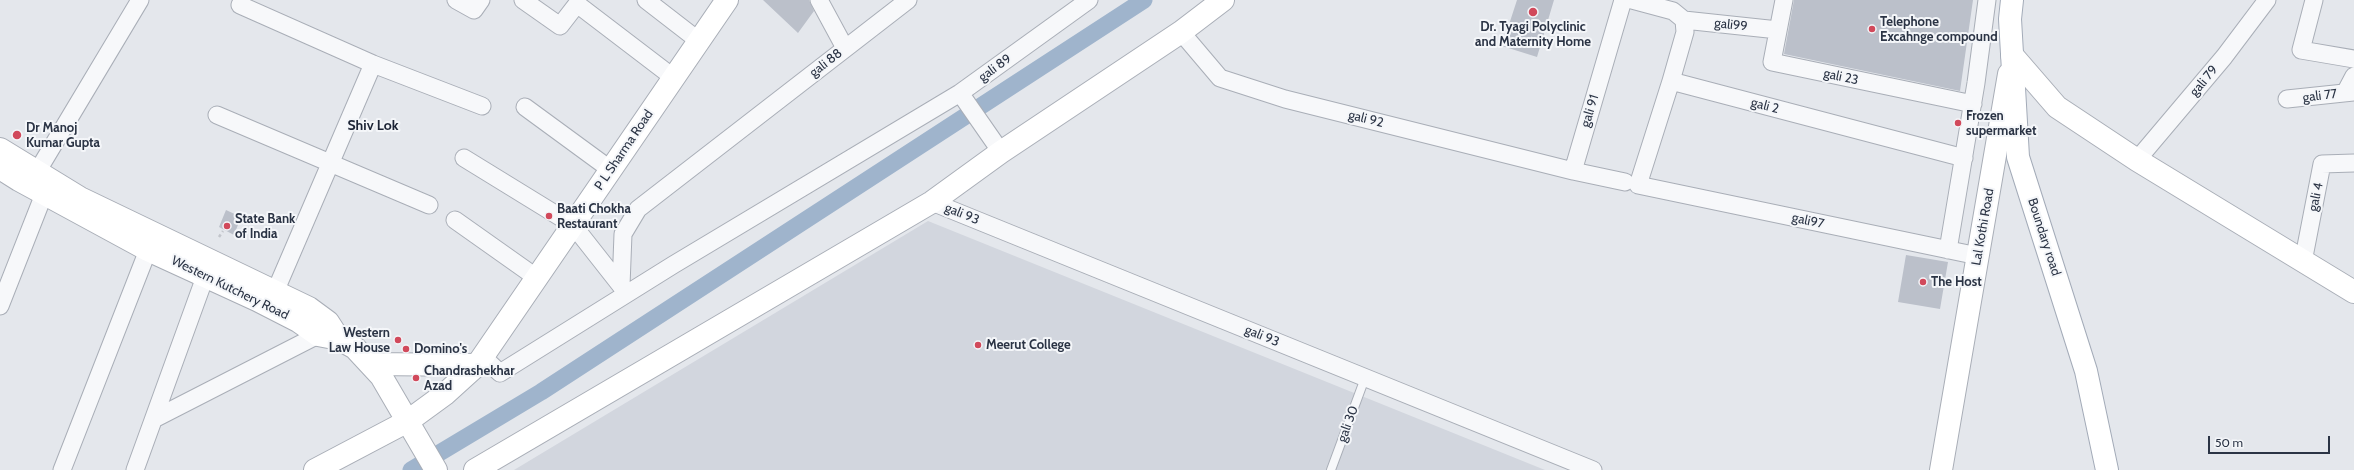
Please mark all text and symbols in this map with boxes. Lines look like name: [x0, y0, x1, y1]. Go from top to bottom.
marker: Dr. Tyagi Polyclinic and Maternity Home: [1527, 6, 1539, 18]
place label: Telephone Excahnge compound: [1880, 14, 1998, 45]
street label: gali99: [1714, 16, 1748, 34]
place label: Dr. Tyagi Polyclinic and Maternity Home: [1475, 19, 1591, 50]
marker: Telephone Excahnge compound: [1867, 24, 1877, 34]
street label: gali 88: [807, 45, 845, 81]
street label: gali 89: [976, 51, 1014, 85]
street label: gali 79: [2187, 62, 2221, 100]
street label: gali 23: [1822, 66, 1860, 88]
street label: gali 77: [2302, 86, 2338, 106]
street label: gali 91: [1578, 93, 1602, 129]
street label: gali 2: [1749, 95, 1781, 117]
street label: P L Sharma Road: [591, 107, 657, 193]
street label: gali 92: [1347, 107, 1385, 131]
place label: Frozen supermarket: [1966, 108, 2036, 139]
district label: Shiv Lok: [348, 118, 398, 134]
marker: Frozen supermarket: [1953, 118, 1963, 128]
place label: Dr Manoj Kumar Gupta: [26, 120, 100, 151]
marker: Dr Manoj Kumar Gupta: [11, 129, 23, 141]
street label: gali 4: [2305, 181, 2327, 213]
street label: Lal Kothi Road: [1969, 187, 1997, 267]
street label: Boundary road: [2024, 196, 2064, 278]
street label: gali 93: [942, 200, 982, 228]
place label: Baati Chokha Restaurant: [557, 201, 631, 232]
street label: gali97: [1791, 210, 1825, 232]
place label: State Bank of India: [235, 211, 295, 242]
marker: Baati Chokha Restaurant: [544, 211, 554, 221]
marker: State Bank of India: [222, 221, 232, 231]
street label: Western Kutchery Road: [169, 253, 291, 323]
place label: The Host: [1931, 274, 1982, 290]
marker: The Host: [1918, 277, 1928, 287]
street label: gali 93: [1242, 322, 1282, 350]
place label: Western Law House: [329, 325, 390, 356]
marker: Western Law House: [393, 335, 403, 345]
place label: Meerut College: [986, 337, 1071, 353]
marker: Meerut College: [973, 340, 983, 350]
place label: Domino's: [414, 341, 467, 357]
marker: Domino's: [401, 344, 411, 354]
place label: Chandrashekhar Azad: [424, 363, 514, 394]
marker: Chandrashekhar Azad: [411, 373, 421, 383]
street label: gali 30: [1334, 404, 1362, 444]
scale bar: [2210, 428, 2332, 454]
text: 50 m: [2215, 435, 2243, 450]

